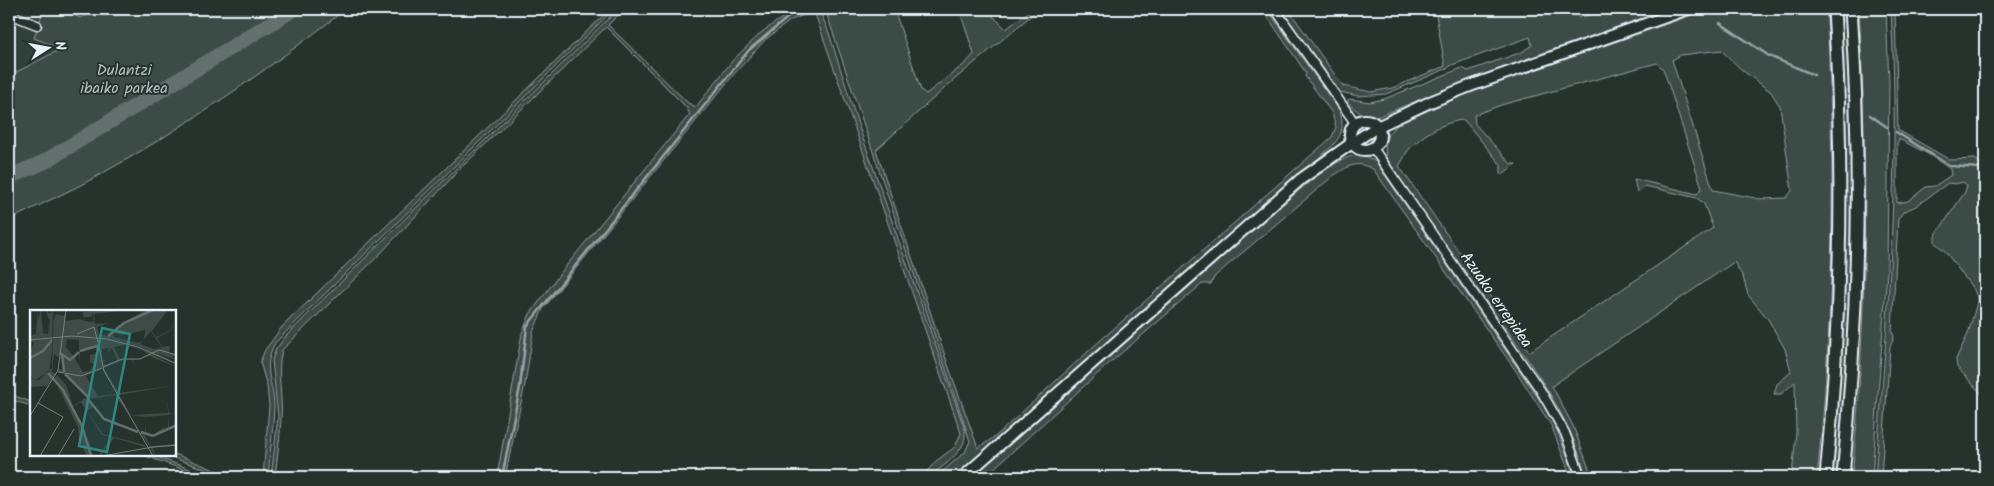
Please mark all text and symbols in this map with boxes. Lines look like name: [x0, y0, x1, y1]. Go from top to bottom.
north arrow: [22, 22, 72, 72]
text: N: [48, 39, 71, 52]
park label: Dulantzi ibaiko parkea: [80, 58, 168, 101]
street label: Azuako errepidea: [1454, 247, 1538, 353]
inset map: [30, 310, 176, 456]

